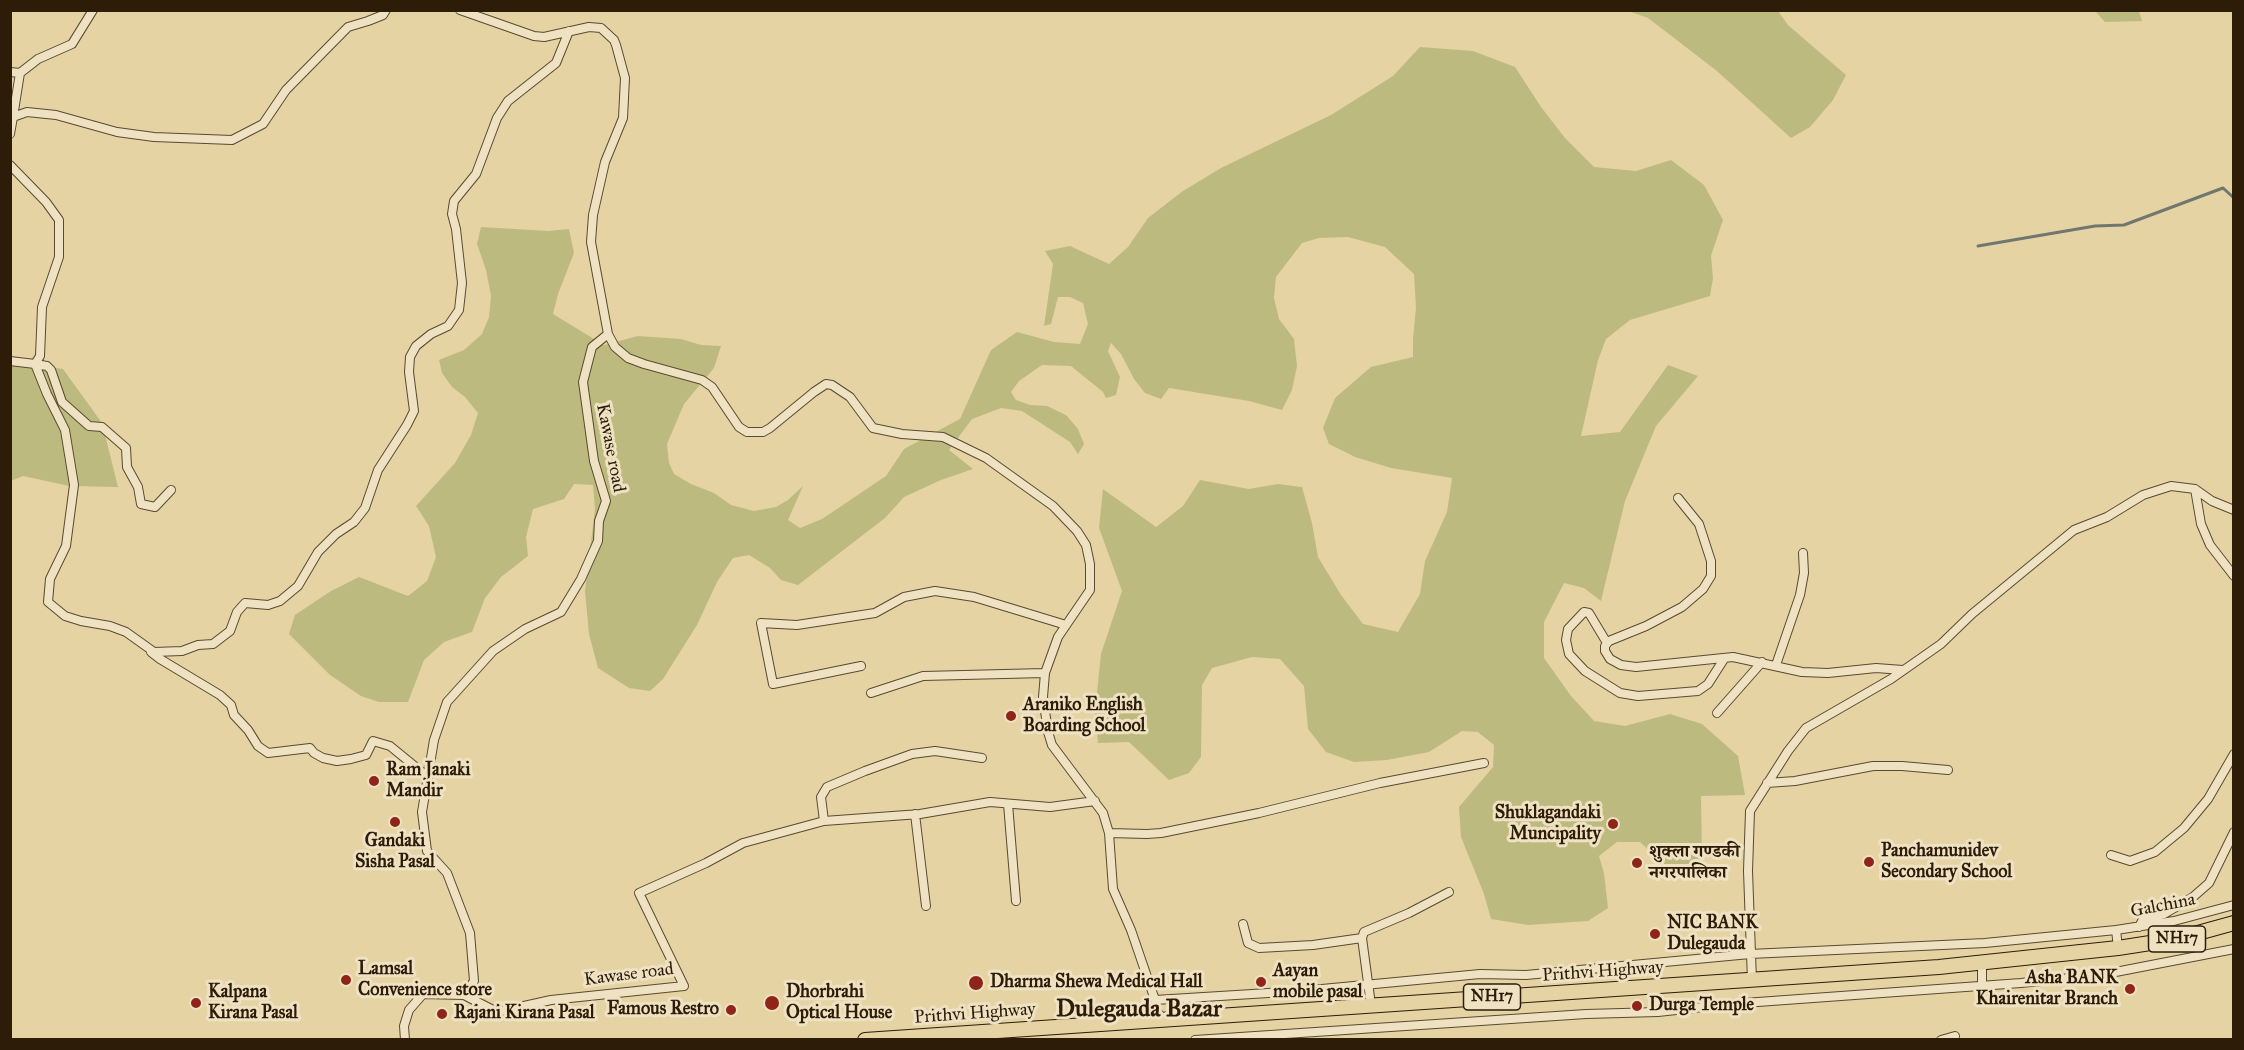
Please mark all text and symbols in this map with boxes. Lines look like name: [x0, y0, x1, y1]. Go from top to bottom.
street label: Kawase road: [591, 402, 629, 494]
place label: Araniko English Boarding School: [1023, 695, 1145, 738]
marker: Araniko English Boarding School: [1004, 709, 1018, 723]
place label: Ram Janaki Mandir: [386, 760, 470, 802]
marker: Ram Janaki Mandir: [367, 774, 381, 788]
place label: Shuklagandaki Muncipality: [1495, 803, 1601, 846]
marker: Gandaki Sisha Pasal: [388, 815, 402, 829]
marker: Shuklagandaki Muncipality: [1606, 817, 1620, 831]
place label: Gandaki Sisha Pasal: [355, 831, 435, 874]
place label: Panchamunidev Secondary School: [1881, 841, 2012, 884]
place label: शुक्ला गण्डकी नगरपालिका: [1649, 842, 1740, 884]
marker: Panchamunidev Secondary School: [1862, 855, 1876, 869]
marker: शुक्ला गण्डकी नगरपालिका: [1630, 856, 1644, 870]
street label: Galchina: [2129, 889, 2197, 923]
place label: NIC BANK Dulegauda: [1667, 913, 1758, 956]
road number: NH17: [2148, 926, 2206, 952]
marker: NIC BANK Dulegauda: [1648, 927, 1662, 941]
street label: Prithvi Highway: [1542, 957, 1664, 987]
place label: Lamsal Convenience store: [358, 959, 492, 1002]
street label: Kawase road: [583, 959, 675, 991]
place label: Aayan mobile pasal: [1273, 961, 1363, 1004]
place label: Asha BANK Khairenitar Branch: [1976, 968, 2118, 1010]
place label: Dharma Shewa Medical Hall: [990, 972, 1203, 994]
marker: Lamsal Convenience store: [339, 973, 353, 987]
marker: Dharma Shewa Medical Hall: [967, 974, 985, 992]
marker: Aayan mobile pasal: [1254, 975, 1268, 989]
place label: Kalpana Kirana Pasal: [208, 982, 298, 1024]
place label: Dhorbrahi Optical House: [786, 982, 892, 1024]
marker: Asha BANK Khairenitar Branch: [2123, 982, 2137, 996]
road number: NH17: [1464, 984, 1520, 1010]
marker: Dhorbrahi Optical House: [763, 994, 781, 1012]
place label: Durga Temple: [1649, 995, 1754, 1017]
marker: Kalpana Kirana Pasal: [189, 996, 203, 1010]
district label: Dulegauda Bazar: [1056, 996, 1222, 1024]
place label: Famous Restro: [607, 999, 719, 1021]
street label: Prithvi Highway: [914, 999, 1036, 1029]
marker: Durga Temple: [1630, 999, 1644, 1013]
place label: Rajani Kirana Pasal: [454, 1003, 595, 1025]
marker: Famous Restro: [724, 1003, 738, 1017]
marker: Rajani Kirana Pasal: [435, 1007, 449, 1021]

